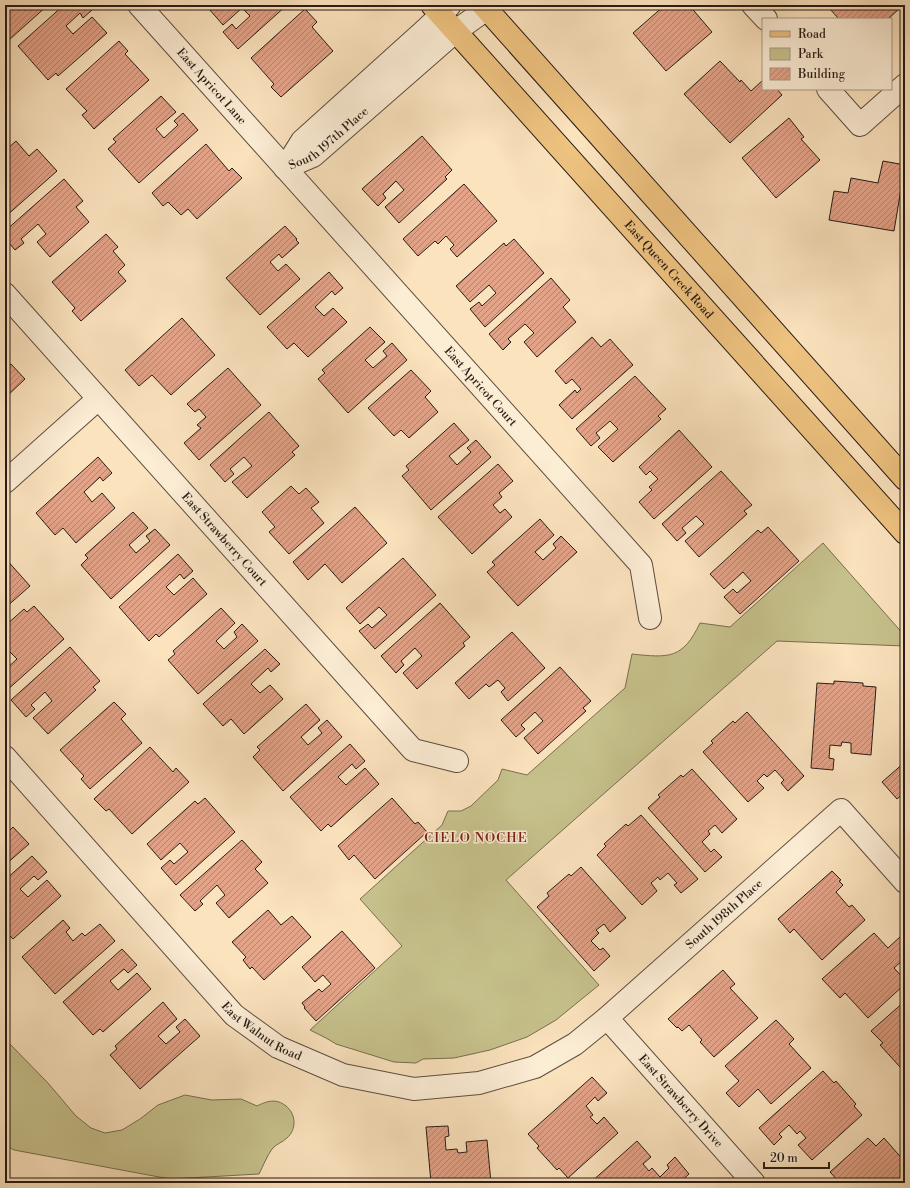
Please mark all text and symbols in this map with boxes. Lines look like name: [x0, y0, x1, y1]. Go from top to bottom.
legend: [762, 18, 892, 90]
text: Road: [798, 27, 826, 42]
street label: East Apricot Lane: [174, 45, 250, 128]
text: Park: [798, 47, 824, 62]
text: Building: [797, 67, 846, 82]
street label: South 197th Place: [286, 104, 371, 173]
street label: East Queen Creek Road: [621, 217, 717, 322]
street label: East Apricot Court: [441, 343, 521, 430]
street label: East Strawberry Court: [178, 489, 271, 590]
district label: CIELO NOCHE: [424, 830, 528, 846]
street label: South 198th Place: [682, 876, 766, 952]
street label: East Walnut Road: [218, 999, 304, 1064]
street label: East Strawberry Drive: [635, 1051, 726, 1151]
scale bar: [764, 1144, 829, 1170]
text: 20 m: [770, 1151, 798, 1166]

